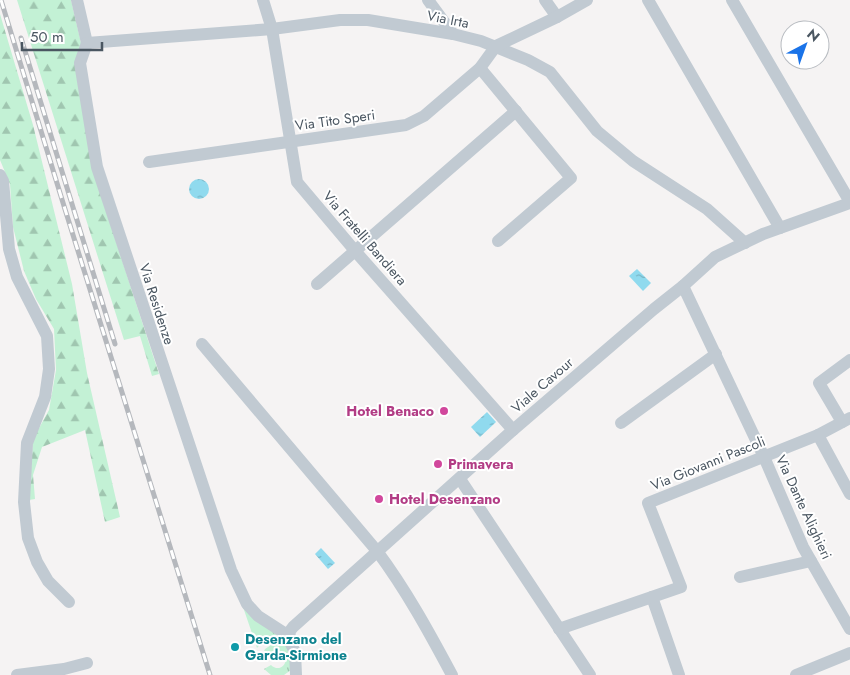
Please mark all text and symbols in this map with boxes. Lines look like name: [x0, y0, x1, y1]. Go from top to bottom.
street label: Via Irta: [425, 5, 471, 33]
scale bar: [22, 20, 102, 52]
north arrow: [780, 20, 830, 70]
text: N: [803, 24, 824, 46]
text: 50 m: [30, 26, 64, 48]
street label: Via Tito Speri: [294, 104, 376, 136]
street label: Via Fratelli Bandiera: [318, 186, 412, 290]
street label: Via Residenze: [134, 261, 180, 347]
street label: Viale Cavour: [507, 352, 577, 418]
place label: Hotel Benaco: [346, 401, 434, 421]
marker: Hotel Benaco: [438, 405, 450, 417]
street label: Via Giovanni Pascoli: [648, 431, 768, 495]
street label: Via Dante Alighieri: [771, 452, 837, 562]
place label: Primavera: [448, 454, 514, 474]
marker: Primavera: [432, 458, 444, 470]
place label: Hotel Desenzano: [389, 489, 501, 509]
marker: Hotel Desenzano: [373, 493, 385, 505]
place label: Desenzano del Garda-Sirmione: [245, 629, 347, 665]
marker: Desenzano del Garda-Sirmione: [229, 641, 241, 653]

